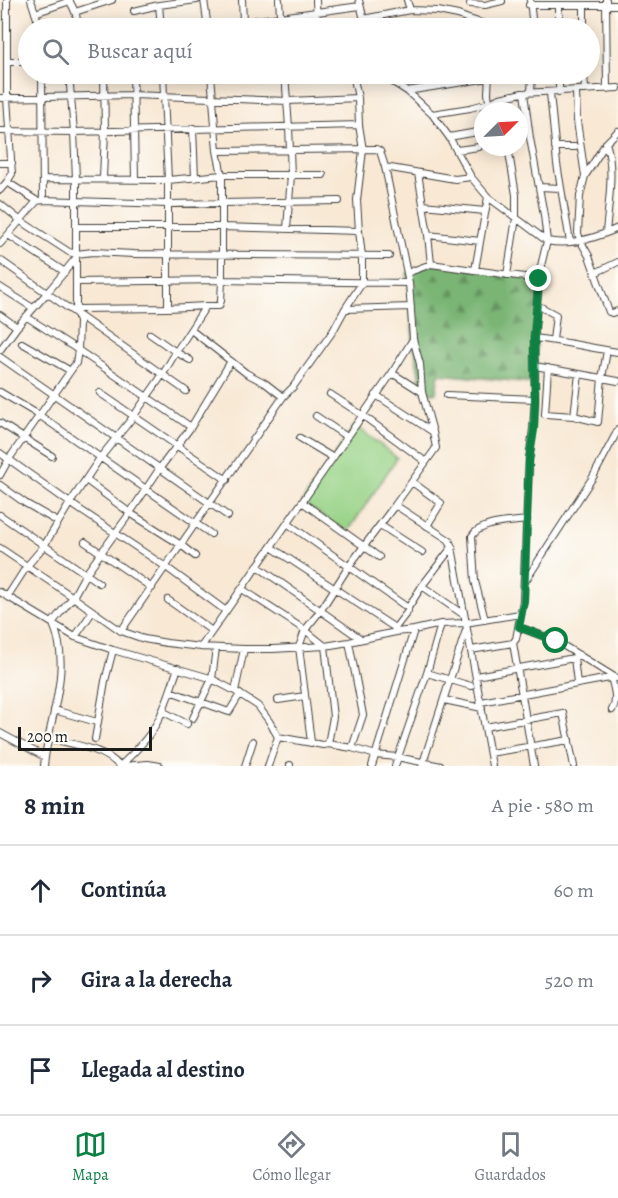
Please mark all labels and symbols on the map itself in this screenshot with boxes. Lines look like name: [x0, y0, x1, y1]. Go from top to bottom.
north arrow: [474, 102, 528, 156]
route end: [525, 265, 551, 291]
route start: [542, 627, 568, 653]
scale bar: [18, 724, 152, 752]

